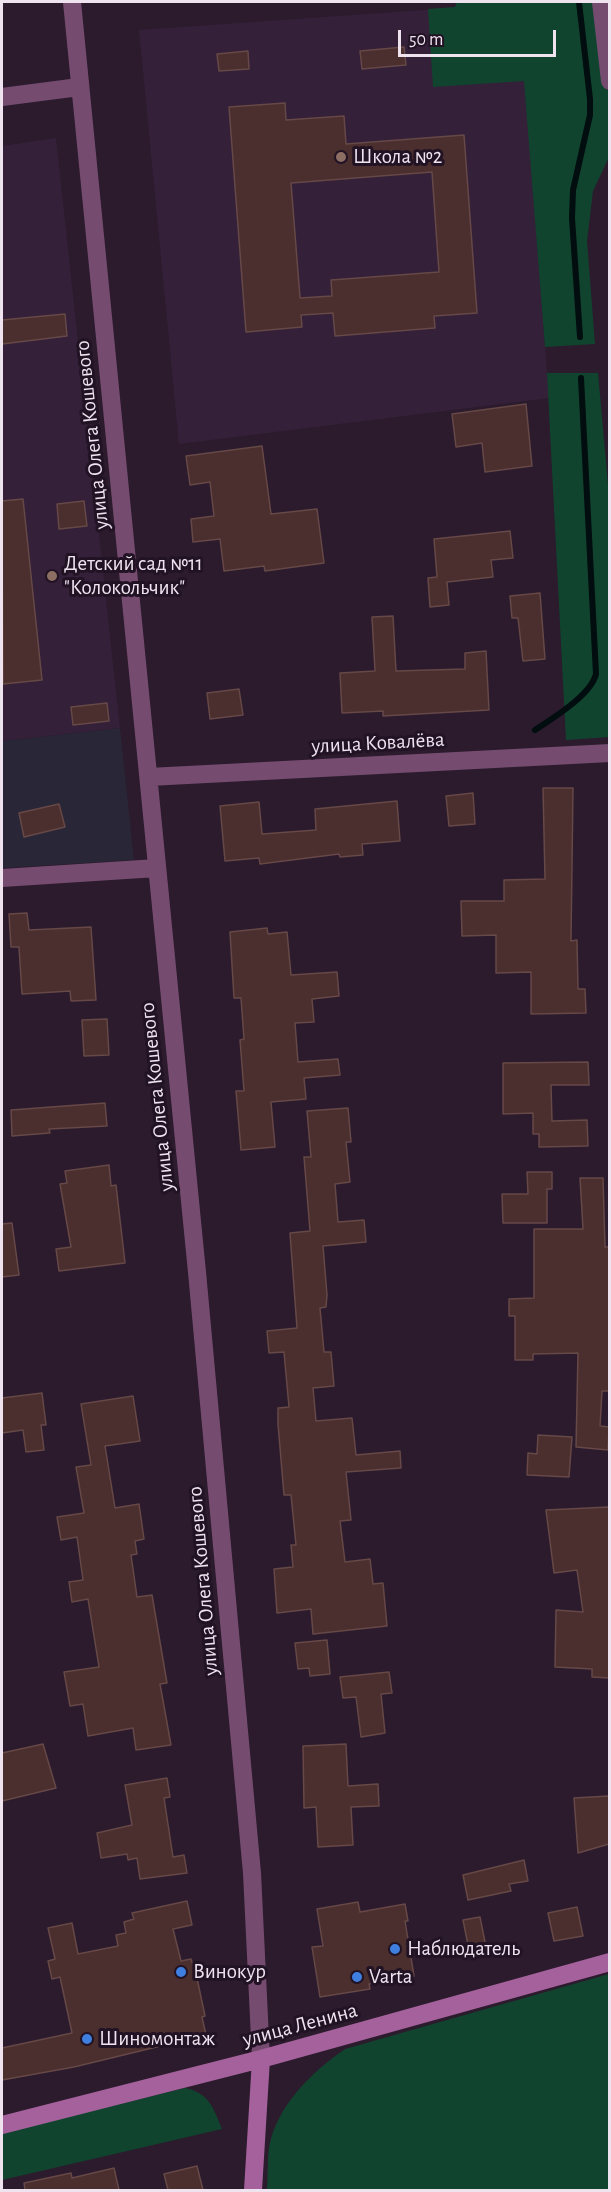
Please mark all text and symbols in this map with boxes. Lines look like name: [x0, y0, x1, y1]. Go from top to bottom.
scale bar: [401, 18, 558, 56]
text: 50 m: [409, 31, 443, 49]
place label: Школа №2: [353, 144, 442, 170]
marker: Школа №2: [334, 150, 348, 164]
street label: улица Олега Кошевого: [70, 339, 114, 531]
place label: Детский сад №11 "Колокольчик": [64, 551, 203, 601]
marker: Детский сад №11 "Колокольчик": [45, 569, 59, 583]
street label: улица Ковалёва: [311, 727, 445, 759]
street label: улица Олега Кошевого: [135, 1001, 179, 1193]
street label: улица Олега Кошевого: [182, 1485, 224, 1677]
place label: Наблюдатель: [407, 1936, 520, 1962]
marker: Наблюдатель: [388, 1942, 402, 1956]
place label: Винокур: [193, 1959, 266, 1985]
place label: Varta: [369, 1964, 412, 1990]
marker: Винокур: [174, 1965, 188, 1979]
marker: Varta: [350, 1970, 364, 1984]
street label: улица Ленина: [240, 1998, 360, 2052]
place label: Шиномонтаж: [99, 2026, 215, 2052]
marker: Шиномонтаж: [80, 2032, 94, 2046]

